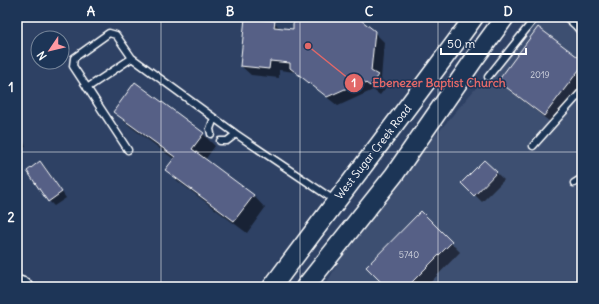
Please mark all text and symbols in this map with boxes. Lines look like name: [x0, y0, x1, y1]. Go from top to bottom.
text: A: [87, 3, 96, 20]
text: B: [226, 3, 235, 20]
text: C: [365, 3, 374, 20]
text: D: [503, 3, 513, 20]
north arrow: [30, 30, 70, 70]
scale bar: [441, 30, 526, 56]
text: 50 m: [447, 36, 476, 51]
text: N: [34, 49, 50, 63]
house number: 2019: [530, 69, 550, 80]
callout: Ebenezer Baptist Church: [344, 71, 513, 95]
text: 1: [352, 75, 356, 90]
text: Ebenezer Baptist Church: [372, 75, 506, 91]
text: 1: [8, 79, 14, 96]
street label: West Sugar Creek Road: [332, 102, 415, 202]
text: 2: [7, 209, 15, 226]
house number: 5740: [399, 249, 419, 260]

